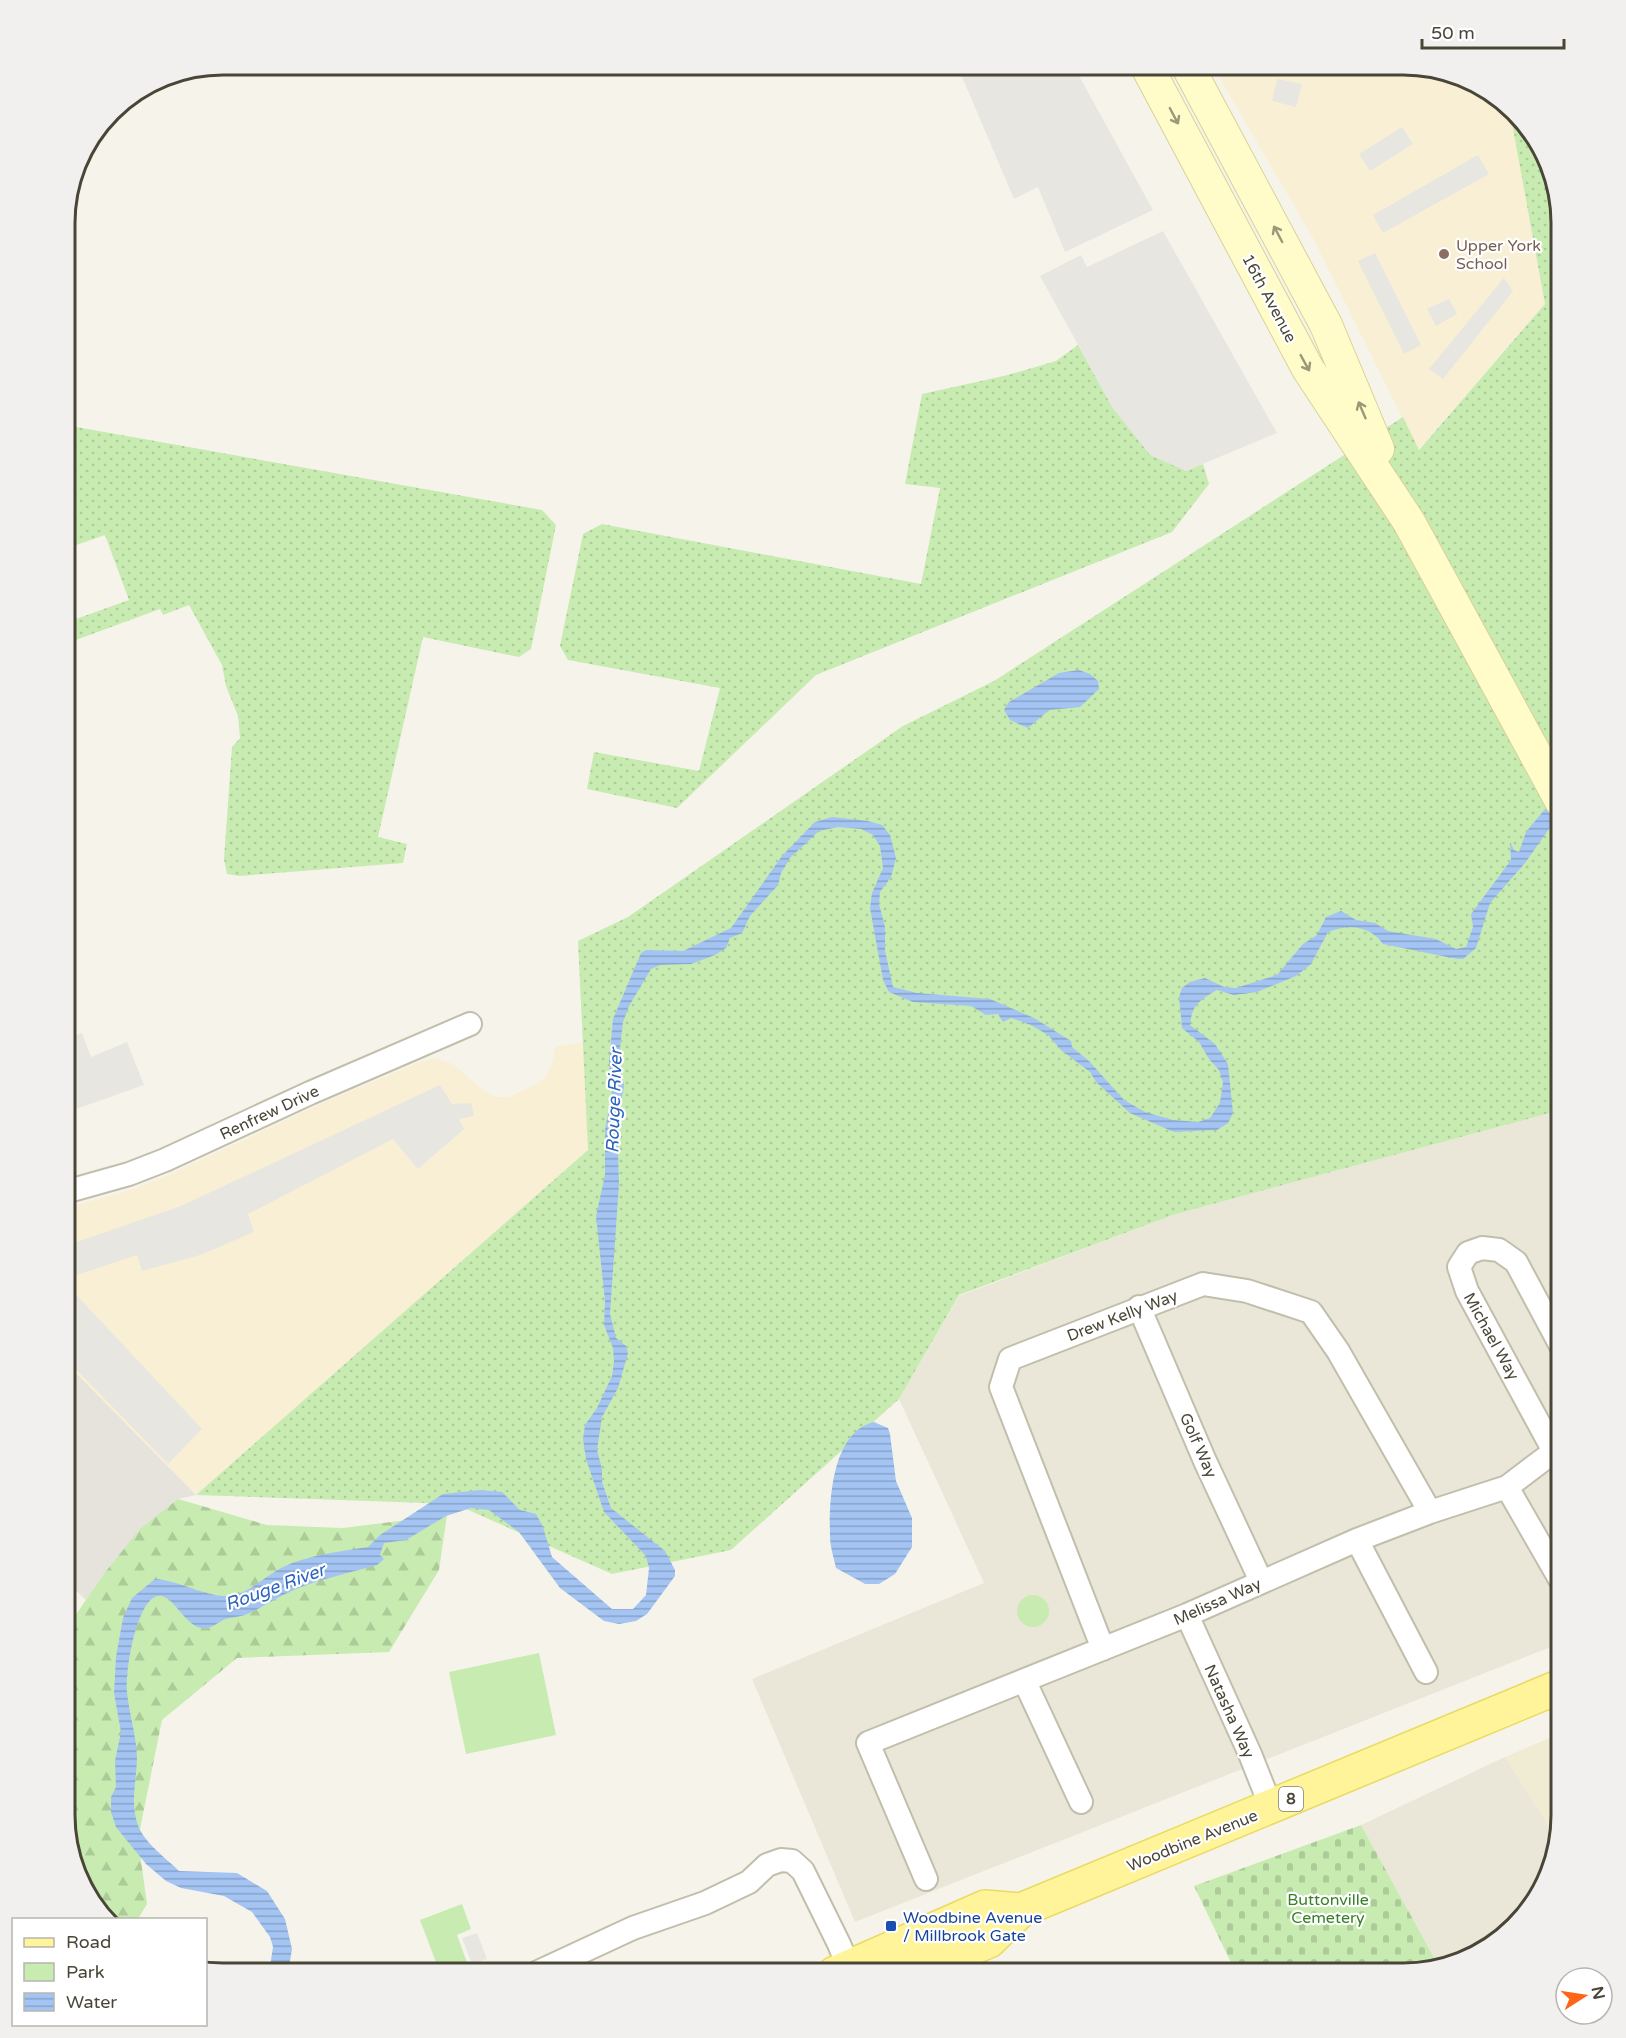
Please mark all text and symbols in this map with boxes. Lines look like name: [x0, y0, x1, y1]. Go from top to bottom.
scale bar: [1422, 12, 1564, 50]
text: 50 m: [1431, 22, 1475, 44]
one-way arrow: [1169, 107, 1180, 125]
one-way arrow: [1272, 226, 1284, 243]
place label: Upper York School: [1456, 236, 1541, 274]
marker: Upper York School: [1437, 247, 1451, 261]
street label: 16th Avenue: [1237, 251, 1301, 346]
one-way arrow: [1300, 353, 1311, 371]
one-way arrow: [1356, 401, 1367, 420]
water label: Rouge River: [601, 1046, 627, 1154]
street label: Renfrew Drive: [217, 1081, 322, 1145]
street label: Drew Kelly Way: [1064, 1285, 1181, 1346]
street label: Michael Way: [1459, 1289, 1524, 1384]
street label: Golf Way: [1175, 1410, 1221, 1481]
water label: Rouge River: [222, 1558, 330, 1615]
street label: Melissa Way: [1171, 1574, 1265, 1630]
street label: Natasha Way: [1200, 1662, 1259, 1762]
road number: 8: [1279, 1787, 1303, 1811]
street label: Woodbine Avenue: [1124, 1806, 1261, 1876]
park label: Buttonville Cemetery: [1287, 1890, 1369, 1928]
place label: Woodbine Avenue / Millbrook Gate: [903, 1908, 1042, 1946]
legend: [12, 1918, 207, 2026]
marker: Woodbine Avenue / Millbrook Gate: [884, 1919, 898, 1933]
text: Road: [66, 1931, 111, 1953]
text: Park: [66, 1961, 105, 1983]
north arrow: [1554, 1966, 1614, 2026]
text: N: [1587, 1985, 1609, 2001]
text: Water: [66, 1991, 117, 2013]

